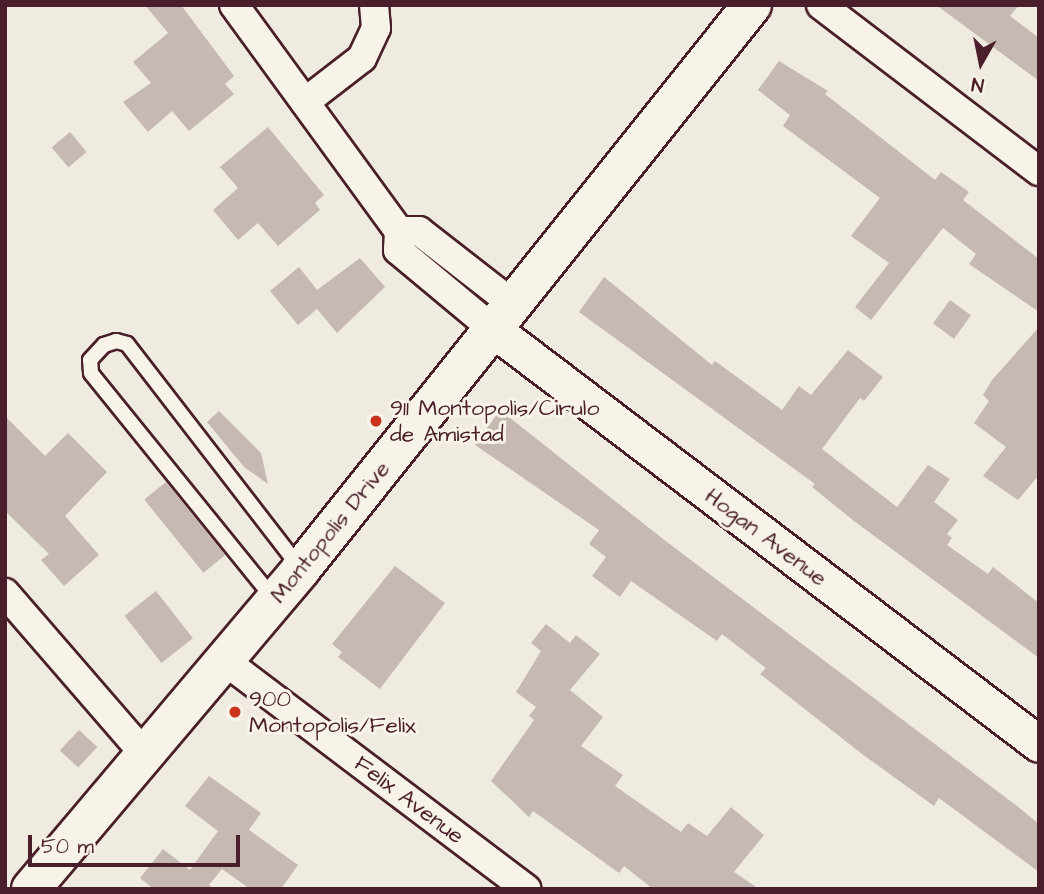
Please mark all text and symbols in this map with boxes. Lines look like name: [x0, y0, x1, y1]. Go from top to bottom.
north arrow: [946, 28, 1016, 98]
text: N: [970, 70, 986, 99]
place label: 911 Montopolis/Cirulo de Amistad: [390, 394, 599, 448]
marker: 911 Montopolis/Cirulo de Amistad: [368, 413, 384, 429]
street label: Montopolis Drive: [264, 455, 396, 609]
street label: Hogan Avenue: [699, 482, 833, 592]
place label: 900 Montopolis/Felix: [249, 685, 416, 739]
marker: 900 Montopolis/Felix: [227, 704, 243, 720]
street label: Felix Avenue: [349, 750, 469, 850]
scale bar: [32, 820, 243, 864]
text: 50 m: [41, 832, 94, 861]

